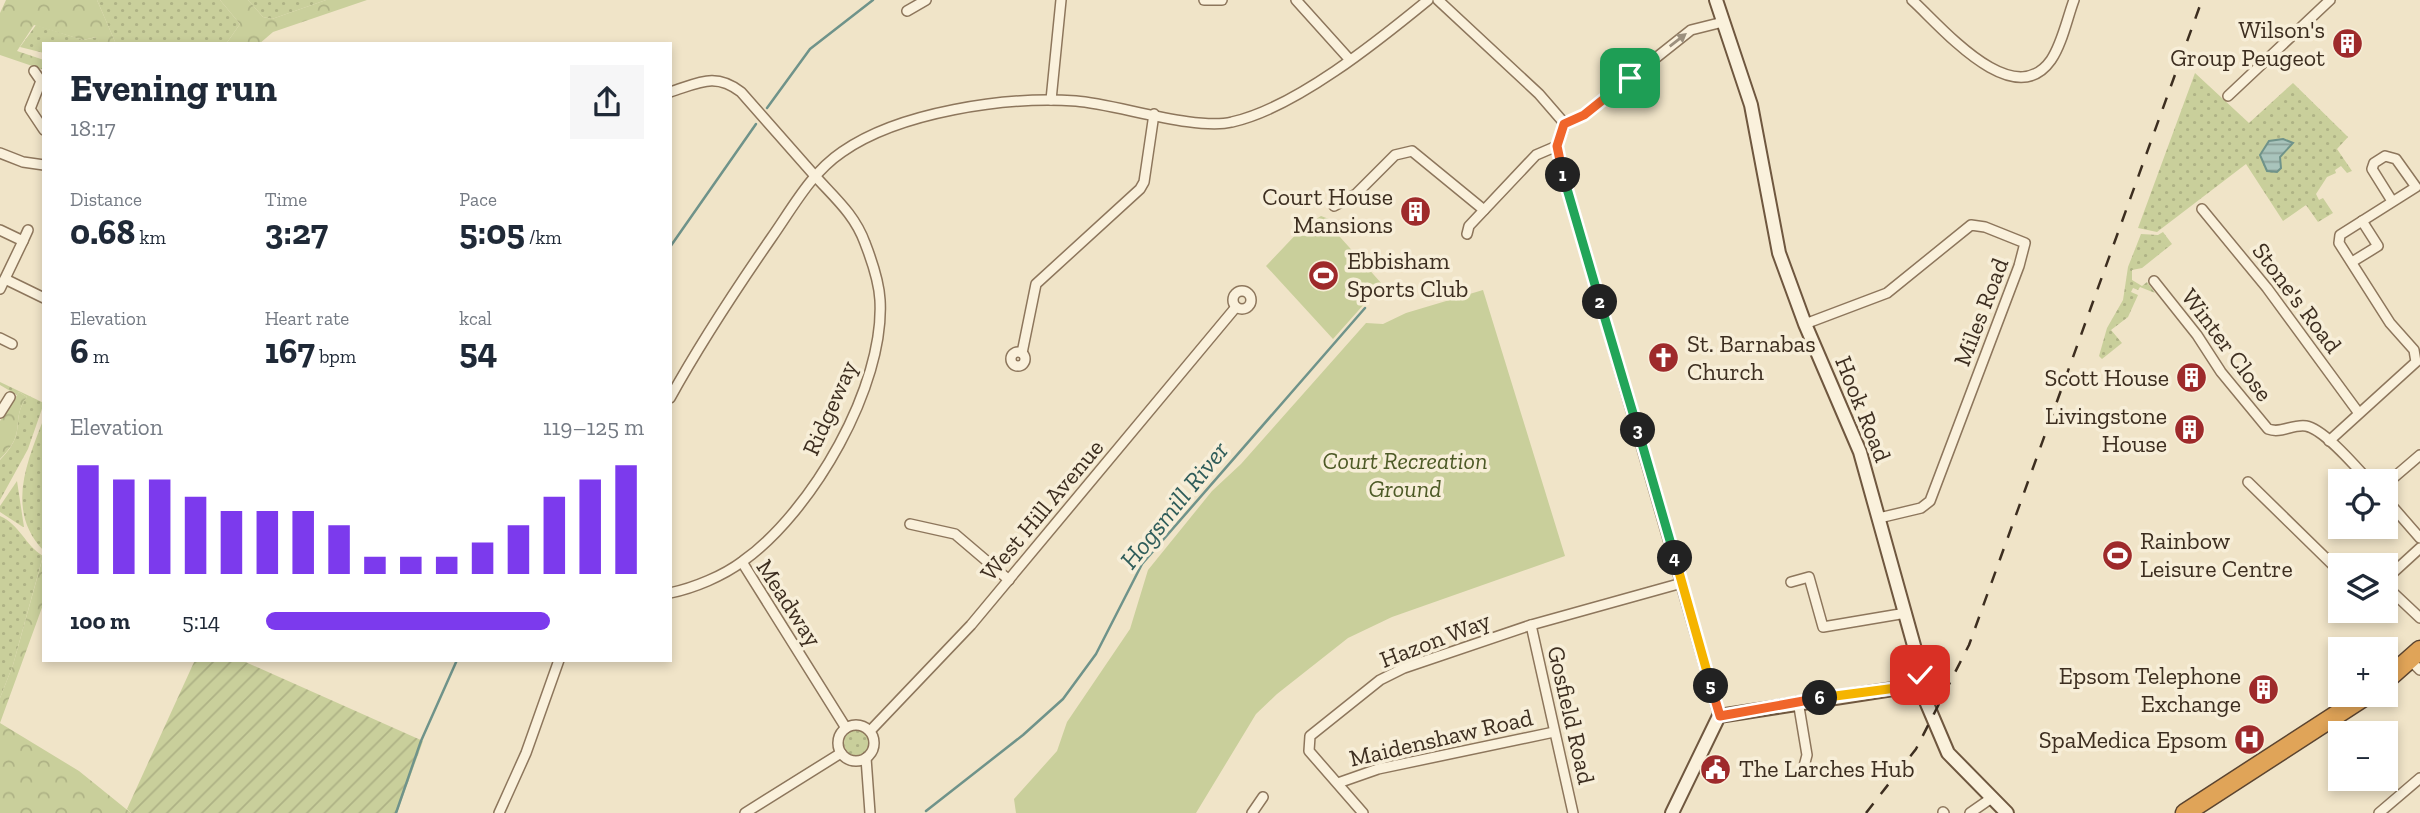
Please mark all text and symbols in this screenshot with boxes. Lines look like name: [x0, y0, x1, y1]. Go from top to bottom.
place label: Wilson's Group Peugeot: [2170, 15, 2325, 72]
building icon: Wilson's Group Peugeot: [2331, 27, 2365, 61]
one-way arrow: [1669, 34, 1687, 48]
pin: [1600, 48, 1660, 108]
icon: arrive: [1611, 59, 1649, 97]
text: Evening run: [70, 65, 277, 111]
button: share: [570, 65, 644, 139]
text: 18:17: [70, 114, 116, 142]
pin: 1: [1546, 158, 1580, 192]
text: 1: [1559, 163, 1566, 186]
place label: Court House Mansions: [1262, 182, 1393, 239]
text: Distance: [70, 188, 142, 211]
text: Time: [265, 188, 307, 211]
text: Pace: [459, 188, 497, 211]
building icon: Court House Mansions: [1399, 194, 1433, 228]
text: 0.68: [70, 211, 135, 253]
text: 3:27: [265, 211, 328, 253]
text: 5:05: [459, 211, 525, 253]
text: km: [135, 226, 166, 249]
text: /km: [525, 226, 562, 249]
street label: Stone's Road: [2246, 237, 2348, 359]
place label: Ebbisham Sports Club: [1347, 246, 1468, 303]
street label: Miles Road: [1947, 254, 2014, 370]
sports icon: Ebbisham Sports Club: [1307, 258, 1341, 292]
street label: Winter Close: [2176, 283, 2279, 407]
pin: 2: [1582, 284, 1618, 320]
text: 2: [1594, 290, 1605, 313]
text: Elevation: [70, 307, 147, 330]
text: Heart rate: [265, 307, 349, 330]
text: kcal: [459, 307, 492, 330]
place label: St. Barnabas Church: [1687, 329, 1816, 386]
text: 6: [70, 330, 89, 372]
text: 167: [265, 330, 315, 372]
text: 54: [459, 330, 498, 372]
church icon: St. Barnabas Church: [1647, 341, 1681, 375]
text: m: [89, 345, 109, 368]
text: bpm: [315, 345, 356, 368]
street label: Hook Road: [1829, 352, 1898, 466]
street label: Ridgeway: [796, 355, 864, 460]
building icon: Scott House: [2175, 361, 2209, 395]
place label: Scott House: [2044, 363, 2169, 392]
place label: Livingstone House: [2045, 401, 2167, 458]
pin: 3: [1620, 412, 1656, 448]
text: Elevation: [70, 413, 163, 441]
text: 119–125 m: [543, 413, 644, 441]
building icon: Livingstone House: [2173, 413, 2207, 447]
text: 3: [1632, 418, 1643, 441]
street label: West Hill Avenue: [974, 433, 1109, 586]
water label: Hogsmill River: [1113, 435, 1235, 575]
park label: Court Recreation Ground: [1322, 446, 1488, 503]
map controls: [2328, 469, 2398, 791]
button: locate: [2328, 469, 2398, 539]
place label: Rainbow Leisure Centre: [2140, 526, 2293, 583]
sports icon: Rainbow Leisure Centre: [2100, 538, 2134, 572]
pin: 4: [1658, 540, 1692, 576]
text: 4: [1669, 546, 1680, 569]
button: layers: [2328, 553, 2398, 623]
street label: Meadway: [751, 554, 829, 652]
street label: Hazon Way: [1375, 605, 1495, 674]
text: 100 m: [70, 607, 130, 635]
text: 5:14: [182, 607, 220, 635]
button: +: [2328, 637, 2398, 707]
street label: Gosfield Road: [1542, 643, 1601, 787]
pin: [1890, 645, 1950, 705]
icon: check: [1901, 656, 1939, 694]
place label: Epsom Telephone Exchange: [2059, 661, 2241, 718]
pin: 5: [1694, 668, 1728, 704]
building icon: Epsom Telephone Exchange: [2247, 673, 2281, 707]
text: 5: [1706, 674, 1715, 697]
pin: 6: [1802, 680, 1838, 716]
text: 6: [1814, 686, 1825, 709]
street label: Maidenshaw Road: [1346, 702, 1535, 773]
button: −: [2328, 721, 2398, 791]
hospital icon: SpaMedica Epsom: [2233, 723, 2267, 757]
place label: SpaMedica Epsom: [2039, 725, 2227, 754]
public building icon: The Larches Hub: [1699, 752, 1733, 786]
place label: The Larches Hub: [1739, 754, 1915, 783]

